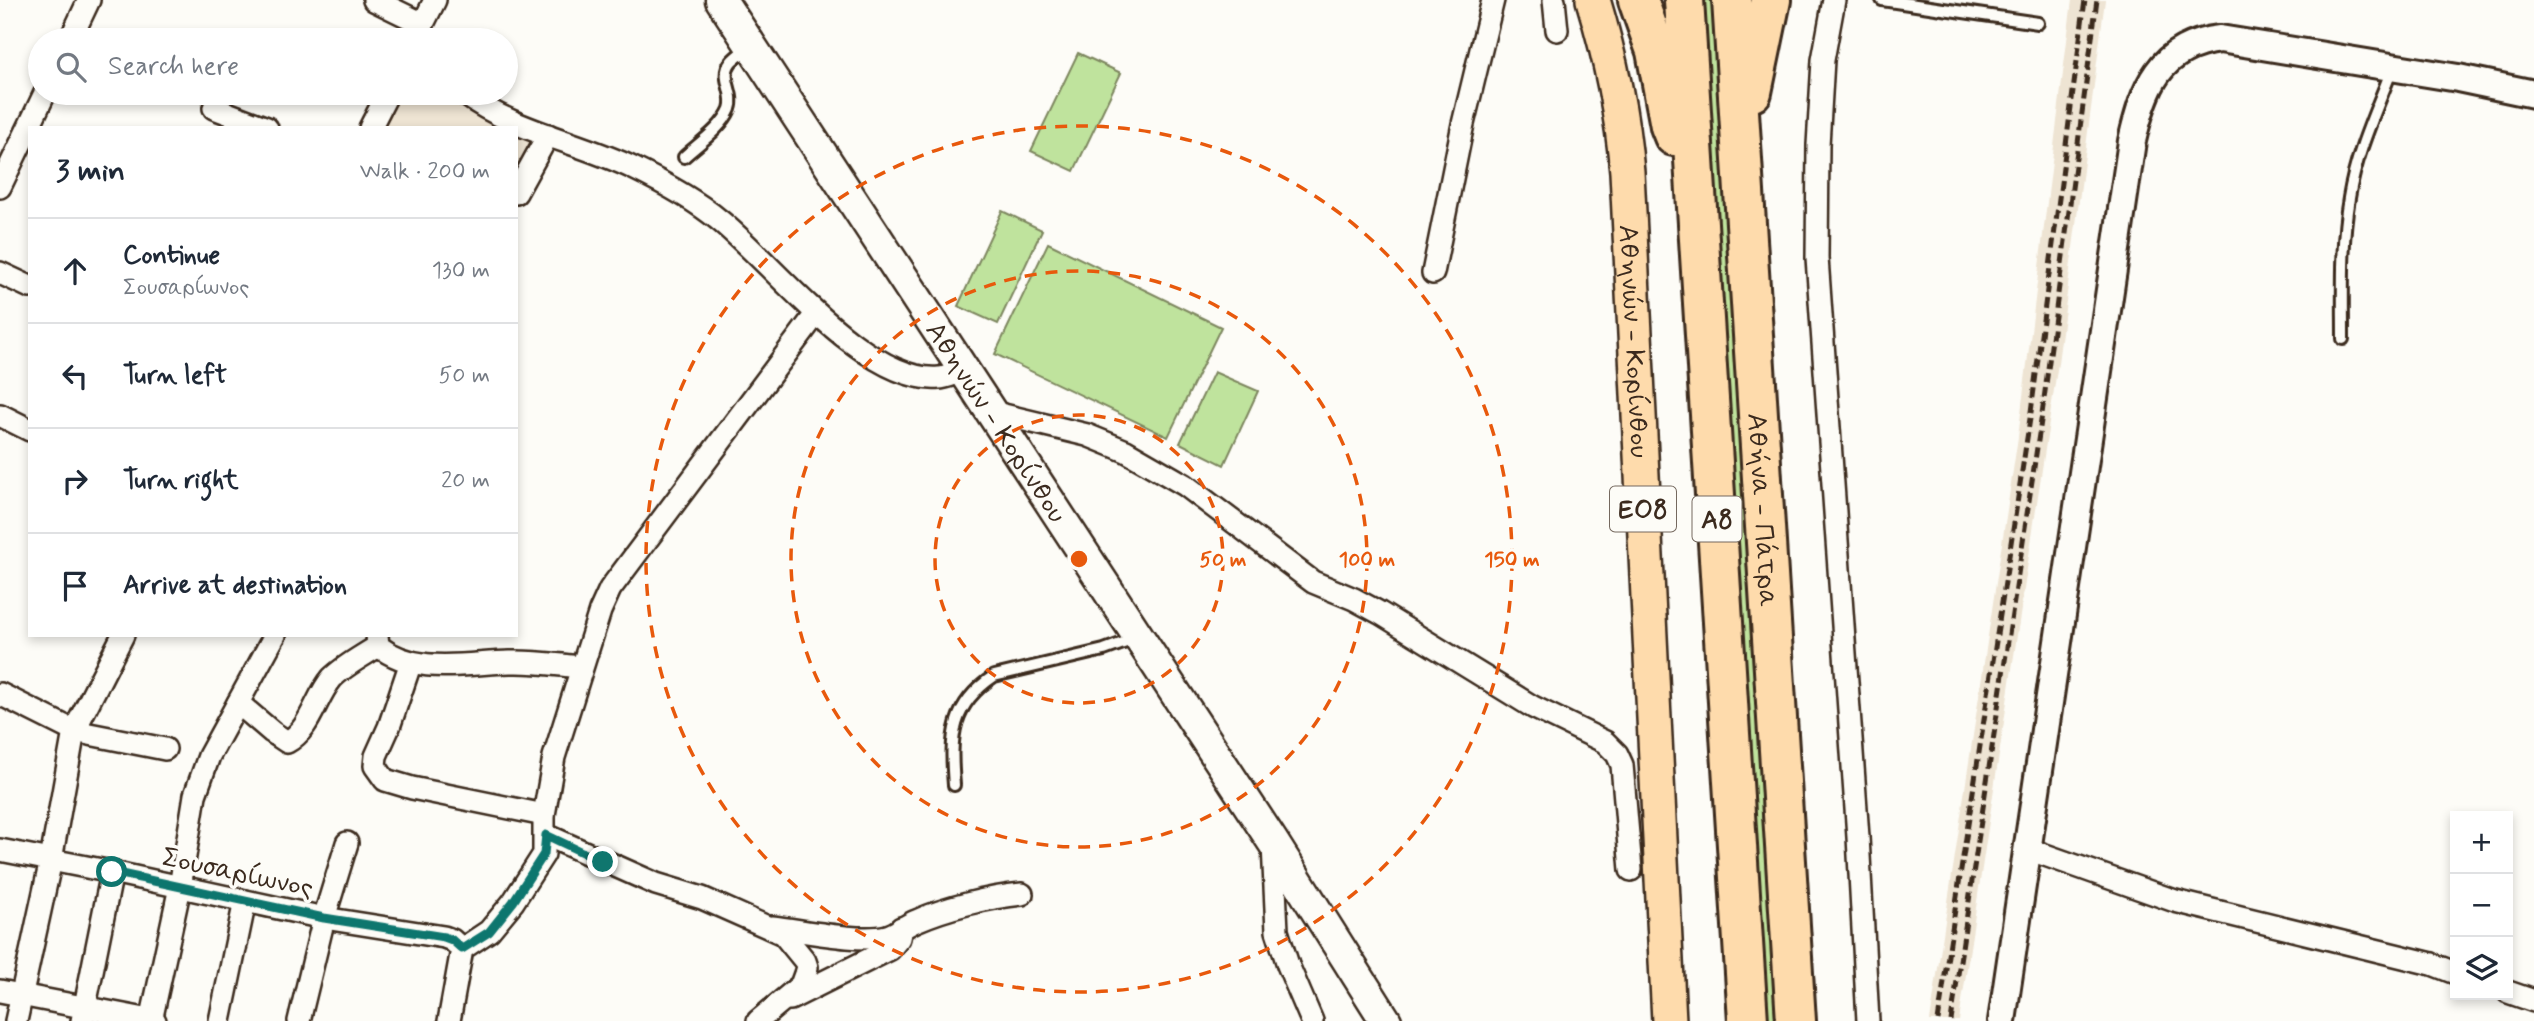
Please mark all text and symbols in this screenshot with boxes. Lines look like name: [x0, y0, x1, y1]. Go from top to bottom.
search box: [28, 28, 518, 105]
icon: search: [52, 48, 90, 86]
text: Search here: [108, 50, 239, 84]
text: 3 min: [56, 152, 125, 191]
text: Walk · 200 m: [360, 157, 490, 187]
street label: Αθηνών - Κορίνθου: [1609, 224, 1657, 459]
text: Continue: [123, 239, 220, 273]
icon: ahead: [56, 252, 94, 290]
text: 130 m: [432, 256, 490, 286]
text: Σουσαρίωνος: [123, 273, 249, 303]
street label: Αθηνών - Κορίνθου: [916, 315, 1075, 531]
icon: left: [56, 357, 94, 395]
text: Turn left: [123, 359, 227, 393]
text: 50 m: [439, 361, 490, 391]
street label: Αθήνα - Πάτρα: [1737, 412, 1786, 608]
icon: right: [56, 462, 94, 500]
text: Turn right: [123, 464, 239, 498]
text: 20 m: [441, 466, 490, 496]
road number: ΕΟ8: [1610, 486, 1676, 531]
road number: Α8: [1692, 496, 1742, 541]
text: 50 m: [1200, 546, 1247, 574]
text: 100 m: [1339, 546, 1395, 574]
text: 150 m: [1484, 546, 1540, 574]
centre of rings: [1067, 547, 1091, 571]
icon: arrive: [56, 567, 94, 605]
text: Arrive at destination: [123, 569, 347, 603]
map controls: [2450, 811, 2513, 1000]
button: +: [2450, 811, 2513, 874]
street label: Σουσαρίωνος: [158, 839, 317, 908]
route end: [587, 846, 618, 877]
route start: [96, 856, 127, 887]
button: −: [2450, 874, 2513, 937]
button: layers: [2450, 937, 2513, 1000]

